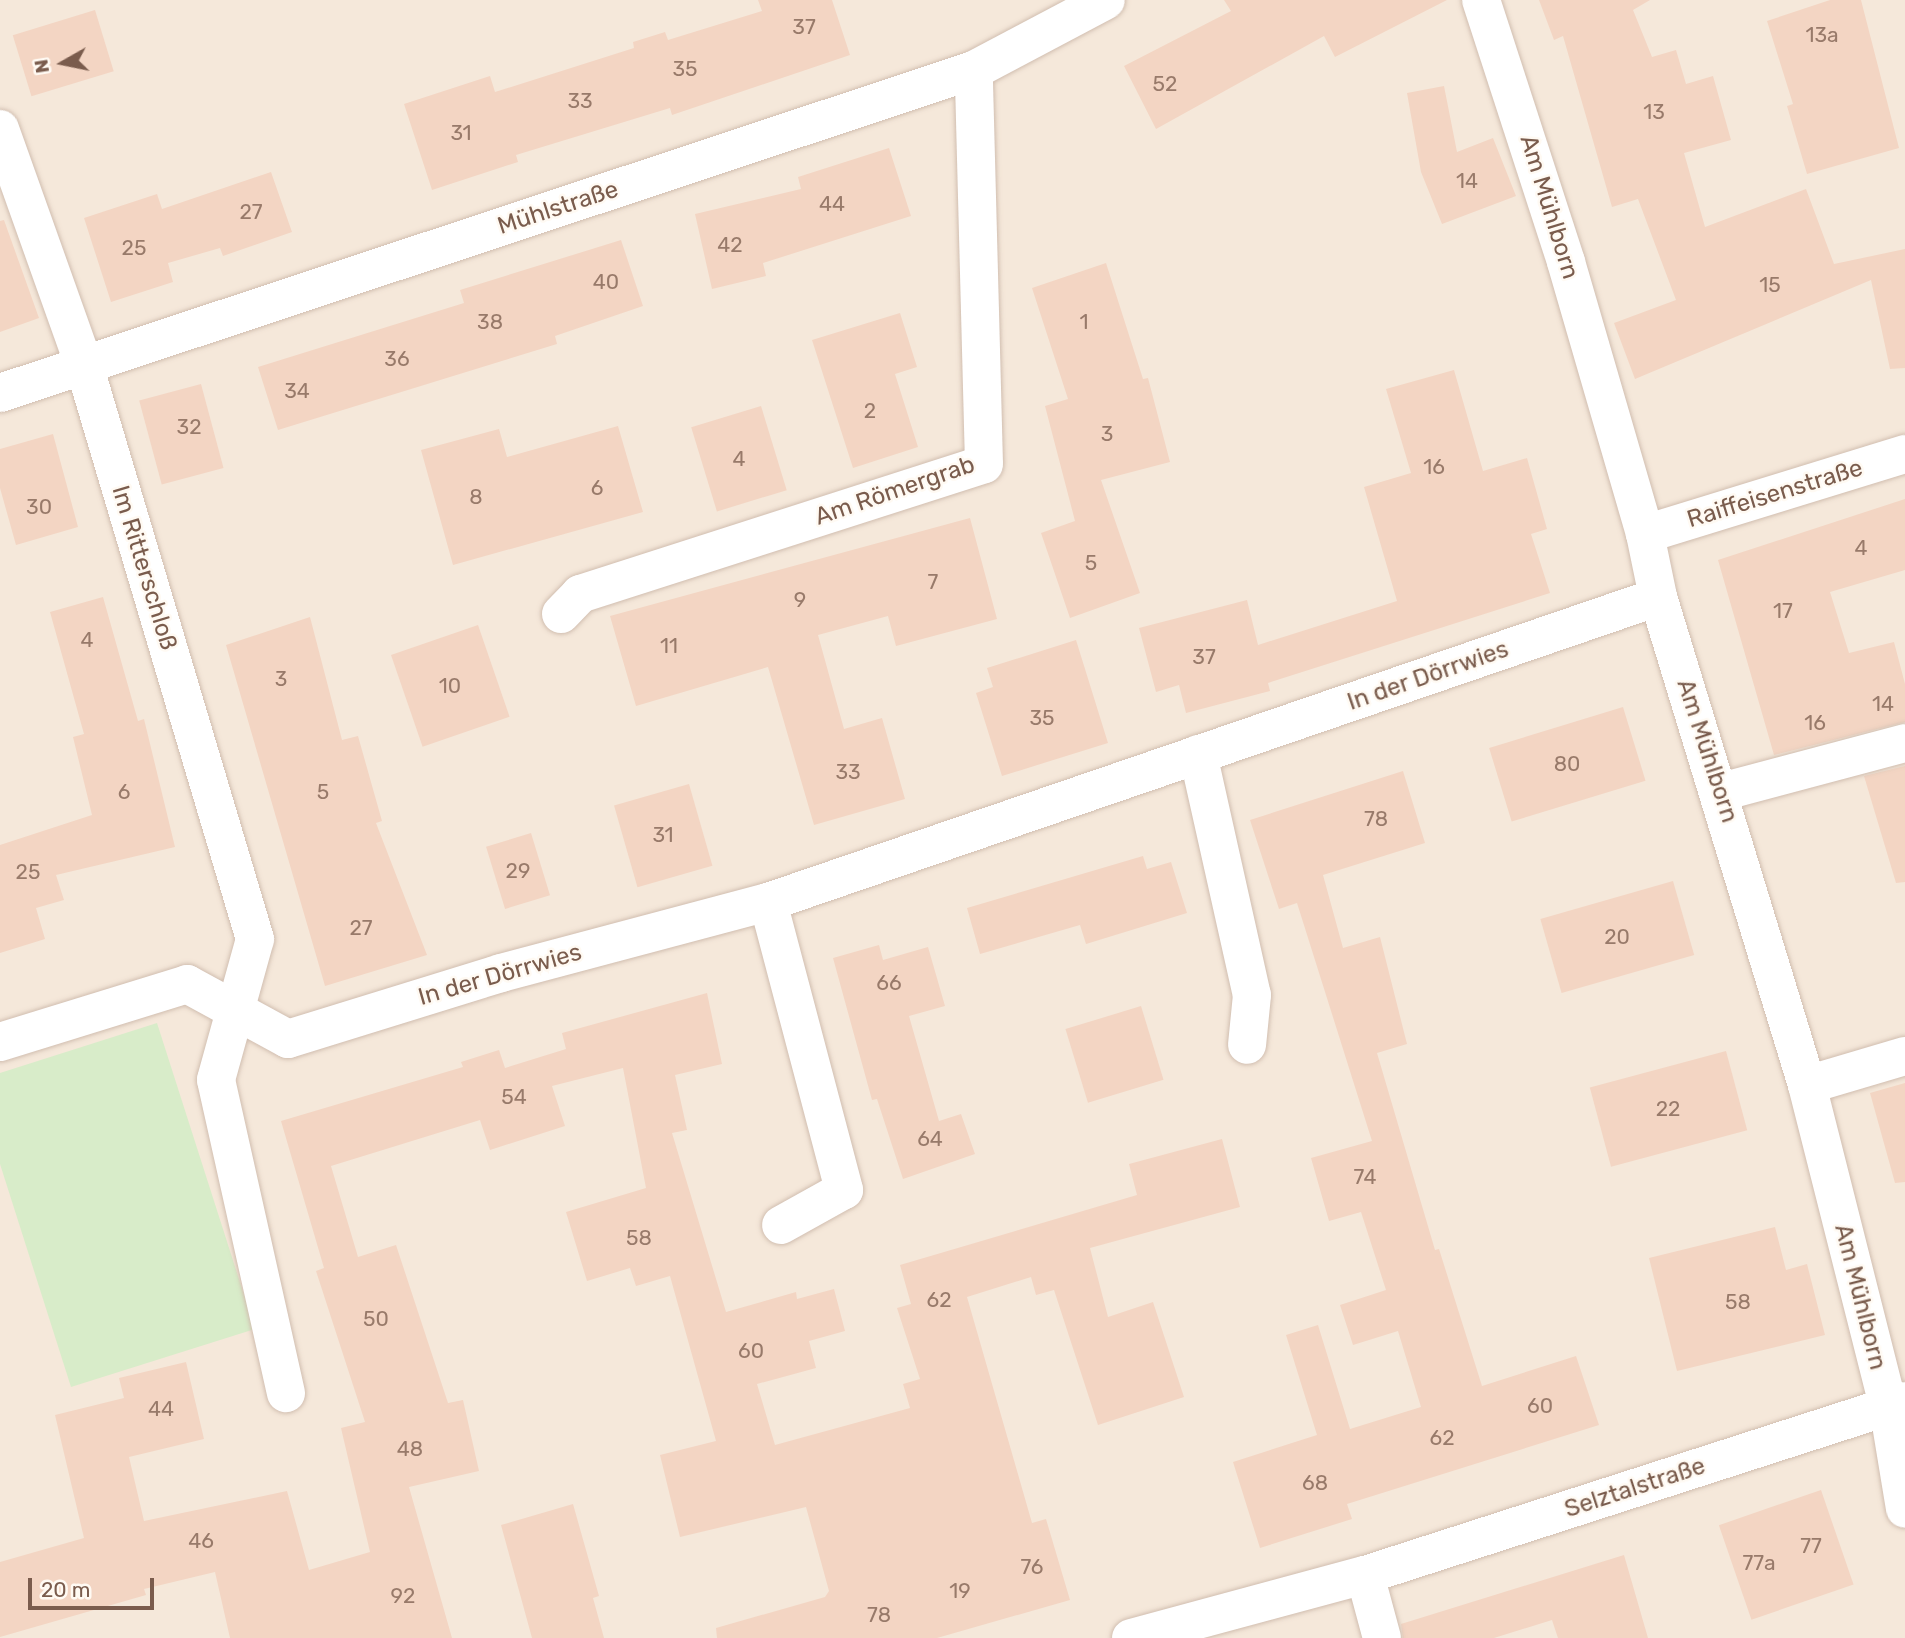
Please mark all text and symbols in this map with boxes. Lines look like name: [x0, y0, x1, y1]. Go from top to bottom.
house number: 37: [792, 14, 816, 40]
house number: 13a: [1805, 22, 1839, 48]
north arrow: [28, 28, 98, 98]
house number: 35: [672, 56, 698, 82]
text: N: [29, 58, 54, 75]
house number: 52: [1153, 71, 1177, 97]
house number: 33: [567, 88, 593, 114]
house number: 13: [1643, 99, 1665, 125]
house number: 31: [450, 120, 472, 146]
street label: Am Mühlborn: [1513, 132, 1585, 282]
house number: 14: [1456, 168, 1478, 194]
street label: Mühlstraße: [494, 175, 622, 241]
house number: 44: [819, 191, 845, 217]
house number: 27: [239, 199, 263, 225]
house number: 42: [717, 232, 743, 258]
house number: 25: [122, 235, 146, 261]
house number: 40: [593, 269, 619, 295]
house number: 15: [1759, 272, 1781, 298]
house number: 38: [477, 309, 503, 335]
house number: 1: [1080, 309, 1088, 335]
house number: 36: [384, 346, 410, 372]
house number: 34: [284, 378, 310, 404]
house number: 2: [864, 398, 876, 424]
house number: 32: [177, 414, 201, 440]
house number: 3: [1101, 421, 1113, 447]
house number: 4: [732, 446, 746, 472]
street label: Am Römergrab: [811, 450, 979, 532]
house number: 16: [1423, 454, 1445, 480]
street label: Raiffeisenstraße: [1684, 454, 1866, 534]
house number: 6: [591, 475, 603, 501]
street label: Im Ritterschloß: [105, 482, 183, 654]
house number: 8: [469, 484, 483, 510]
house number: 30: [26, 494, 52, 520]
house number: 4: [1854, 535, 1868, 561]
house number: 5: [1085, 550, 1097, 576]
house number: 7: [928, 569, 938, 595]
house number: 9: [794, 587, 806, 613]
house number: 17: [1773, 598, 1793, 624]
house number: 4: [80, 627, 94, 653]
house number: 11: [660, 633, 678, 659]
street label: In der Dörrwies: [1343, 635, 1513, 717]
house number: 37: [1192, 644, 1216, 670]
house number: 3: [275, 666, 287, 692]
house number: 10: [439, 673, 461, 699]
street label: Am Mühlborn: [1670, 676, 1744, 826]
house number: 14: [1872, 691, 1894, 717]
house number: 35: [1029, 705, 1055, 731]
house number: 16: [1804, 710, 1826, 736]
house number: 80: [1554, 751, 1580, 777]
house number: 33: [835, 759, 861, 785]
house number: 6: [118, 779, 130, 805]
house number: 5: [317, 779, 329, 805]
house number: 78: [1364, 806, 1388, 832]
house number: 31: [652, 822, 674, 848]
house number: 29: [506, 858, 530, 884]
house number: 25: [16, 859, 40, 885]
house number: 27: [349, 915, 373, 941]
house number: 20: [1604, 924, 1630, 950]
street label: In der Dörrwies: [415, 938, 585, 1012]
house number: 66: [876, 970, 902, 996]
house number: 54: [501, 1084, 527, 1110]
house number: 22: [1656, 1096, 1680, 1122]
house number: 64: [917, 1126, 943, 1152]
house number: 74: [1353, 1164, 1377, 1190]
street label: Am Mühlborn: [1828, 1221, 1892, 1373]
house number: 58: [626, 1225, 652, 1251]
house number: 62: [927, 1287, 951, 1313]
house number: 58: [1725, 1289, 1751, 1315]
house number: 50: [363, 1306, 389, 1332]
house number: 60: [738, 1338, 764, 1364]
house number: 60: [1527, 1393, 1553, 1419]
house number: 44: [148, 1396, 174, 1422]
house number: 62: [1430, 1425, 1454, 1451]
house number: 48: [397, 1436, 423, 1462]
street label: Selztalstraße: [1561, 1452, 1709, 1524]
house number: 68: [1302, 1470, 1328, 1496]
house number: 46: [188, 1528, 214, 1554]
house number: 77: [1800, 1533, 1822, 1559]
house number: 77a: [1742, 1550, 1776, 1576]
house number: 76: [1021, 1554, 1043, 1580]
scale bar: [32, 1564, 158, 1608]
text: 20 m: [41, 1577, 90, 1602]
house number: 19: [949, 1578, 971, 1604]
house number: 92: [391, 1583, 415, 1609]
house number: 78: [867, 1602, 891, 1628]

